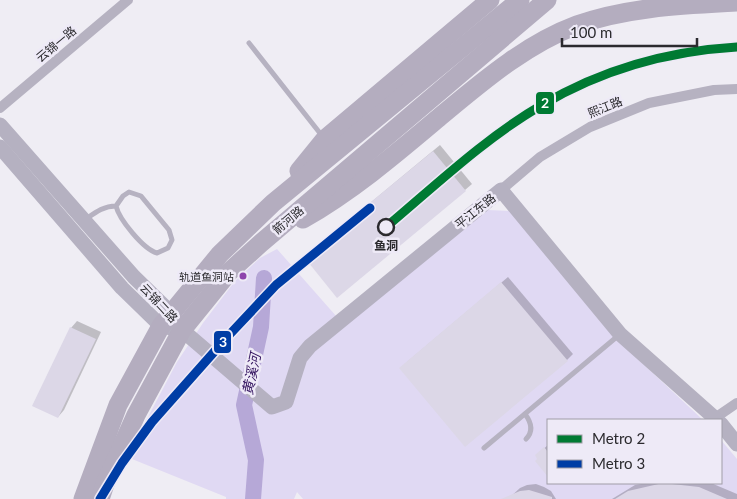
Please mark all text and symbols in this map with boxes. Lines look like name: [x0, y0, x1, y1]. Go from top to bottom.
scale bar: [562, 15, 697, 47]
street label: 云锦一路: [33, 23, 79, 65]
text: 100 m: [570, 23, 612, 41]
line badge: 2: [535, 91, 555, 115]
street label: 熙江路: [585, 93, 625, 121]
text: 2: [541, 94, 549, 111]
street label: 平江东路: [452, 190, 498, 232]
street label: 箭河路: [269, 203, 307, 237]
marker: 鱼洞: [377, 218, 395, 236]
place label: 鱼洞: [374, 238, 398, 253]
place label: 轨道鱼洞站: [179, 270, 234, 283]
marker: 轨道鱼洞站: [238, 271, 248, 281]
street label: 云锦二路: [137, 280, 181, 326]
line badge: 3: [213, 330, 232, 354]
text: 3: [219, 333, 227, 350]
water label: 黄溪河: [238, 349, 264, 396]
legend: [547, 419, 722, 484]
text: Metro 2: [592, 429, 645, 447]
text: Metro 3: [592, 454, 645, 472]

